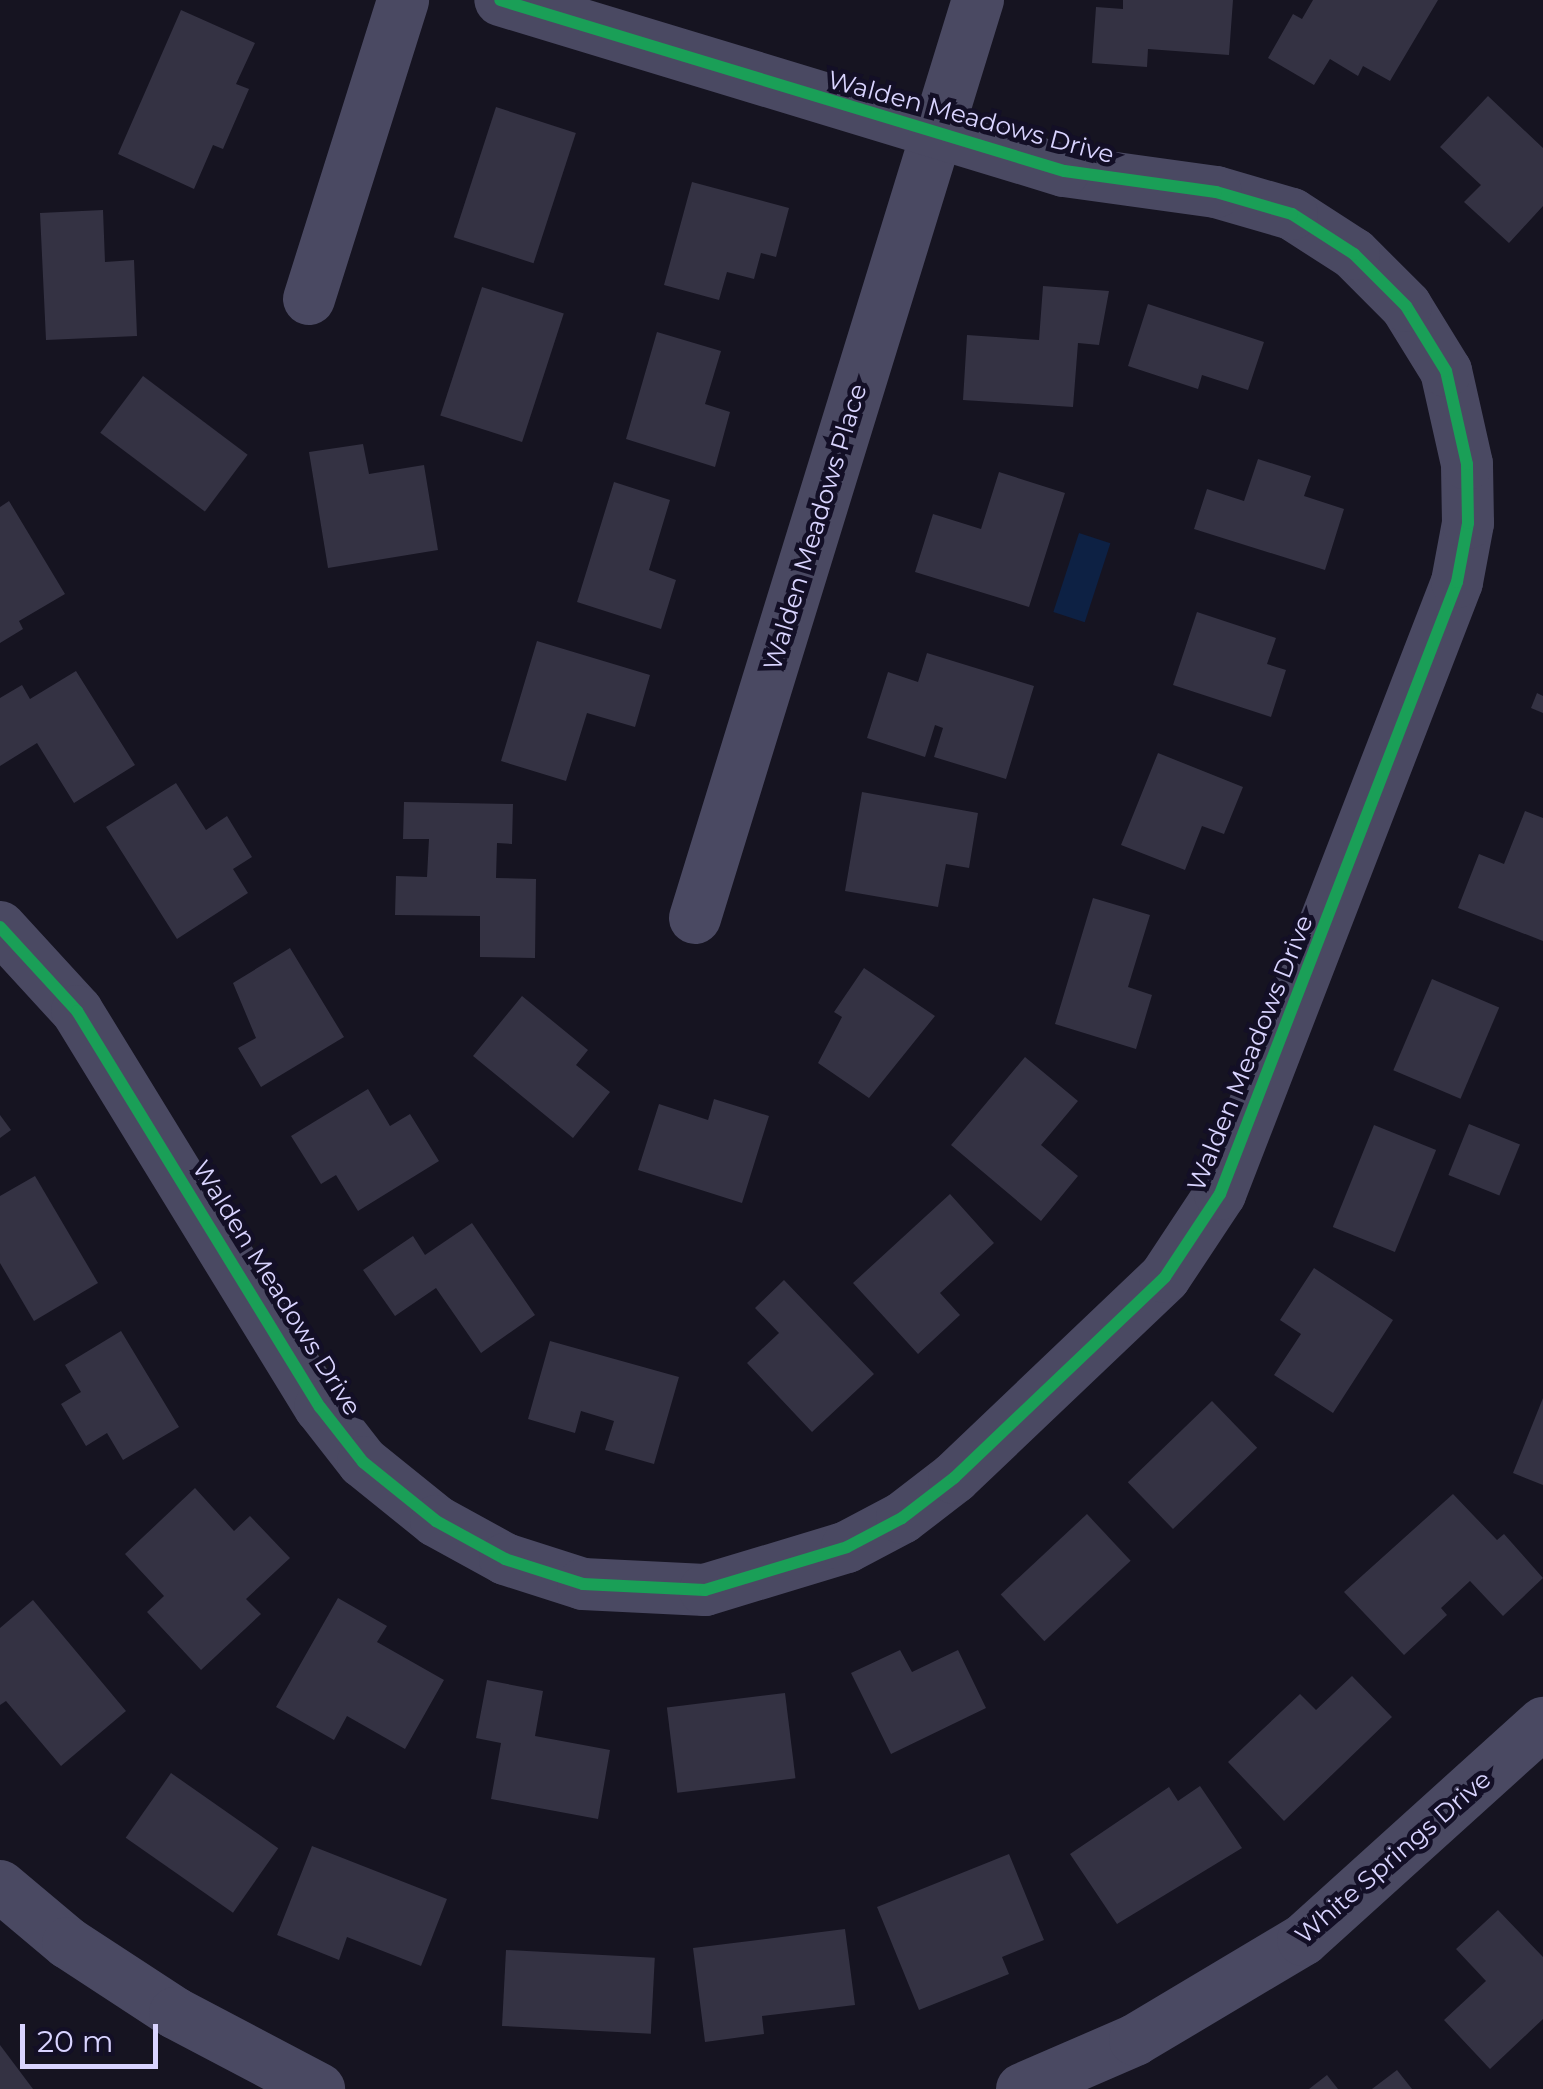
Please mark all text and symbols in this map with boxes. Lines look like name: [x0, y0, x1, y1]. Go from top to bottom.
street label: Walden Meadows Drive: [825, 64, 1117, 170]
street label: Walden Meadows Place: [757, 380, 873, 674]
street label: Walden Meadows Drive: [1181, 911, 1319, 1195]
street label: Walden Meadows Drive: [186, 1155, 368, 1421]
street label: White Springs Drive: [1289, 1764, 1497, 1950]
scale bar: [25, 2004, 162, 2066]
text: 20 m: [37, 2023, 114, 2060]

